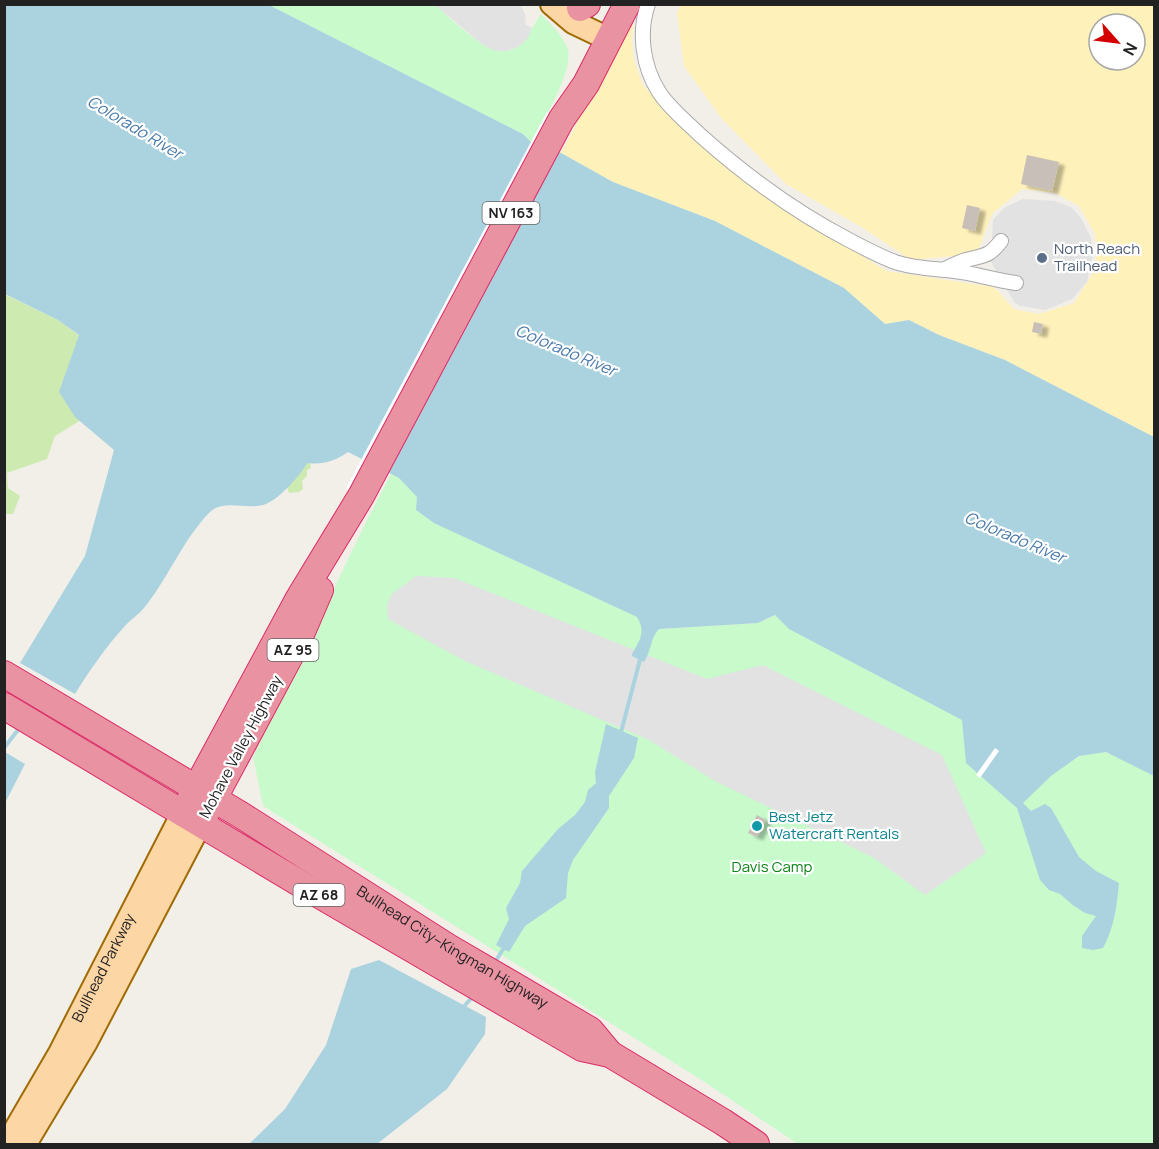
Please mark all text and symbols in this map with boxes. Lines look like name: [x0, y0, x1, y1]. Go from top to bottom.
north arrow: [1087, 12, 1147, 72]
text: N: [1118, 39, 1143, 59]
water label: Colorado River: [83, 90, 189, 165]
road number: NV 163: [482, 202, 540, 224]
place label: North Reach Trailhead: [1054, 238, 1140, 276]
marker: North Reach Trailhead: [1035, 251, 1049, 265]
water label: Colorado River: [512, 319, 622, 382]
water label: Colorado River: [961, 506, 1071, 569]
road number: AZ 95: [268, 639, 318, 661]
street label: Mohave Valley Highway: [194, 671, 287, 822]
place label: Best Jetz Watercraft Rentals: [769, 806, 899, 844]
marker: Best Jetz Watercraft Rentals: [750, 819, 764, 833]
park label: Davis Camp: [732, 856, 812, 877]
street label: Bullhead City–Kingman Highway: [353, 880, 552, 1013]
road number: AZ 68: [294, 884, 344, 906]
street label: Bullhead Parkway: [67, 909, 140, 1026]

